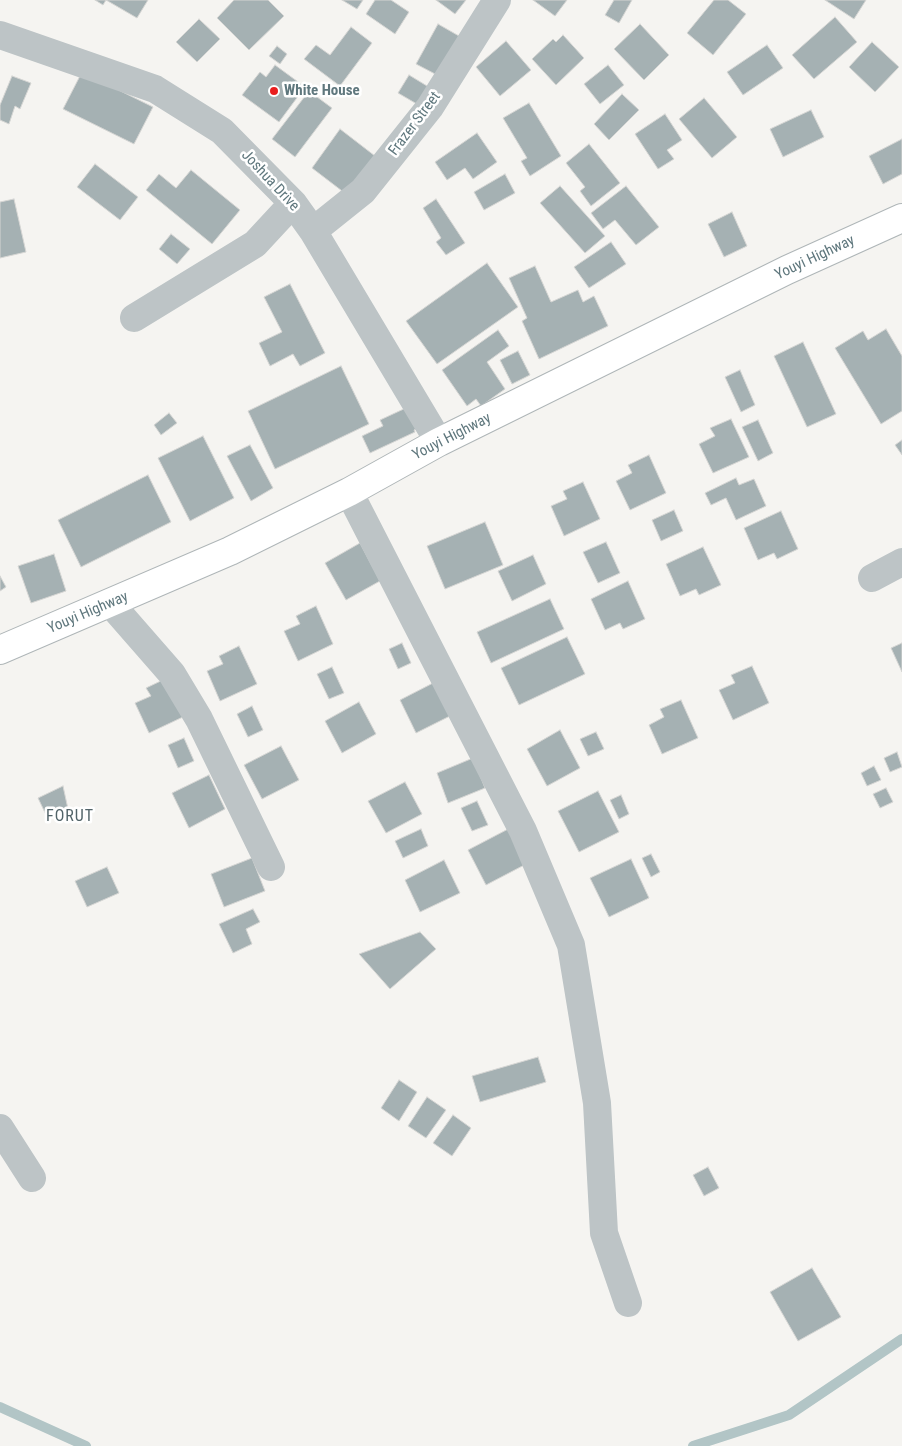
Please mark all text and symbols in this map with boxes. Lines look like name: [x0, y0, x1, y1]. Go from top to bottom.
place label: White House: [284, 82, 360, 100]
marker: White House: [268, 85, 280, 97]
street label: Frazer Street: [385, 89, 445, 159]
street label: Joshua Drive: [237, 147, 303, 215]
street label: Youyi Highway: [772, 232, 858, 284]
street label: Youyi Highway: [410, 410, 494, 464]
street label: Youyi Highway: [45, 588, 131, 638]
district label: FORUT: [45, 807, 95, 827]

